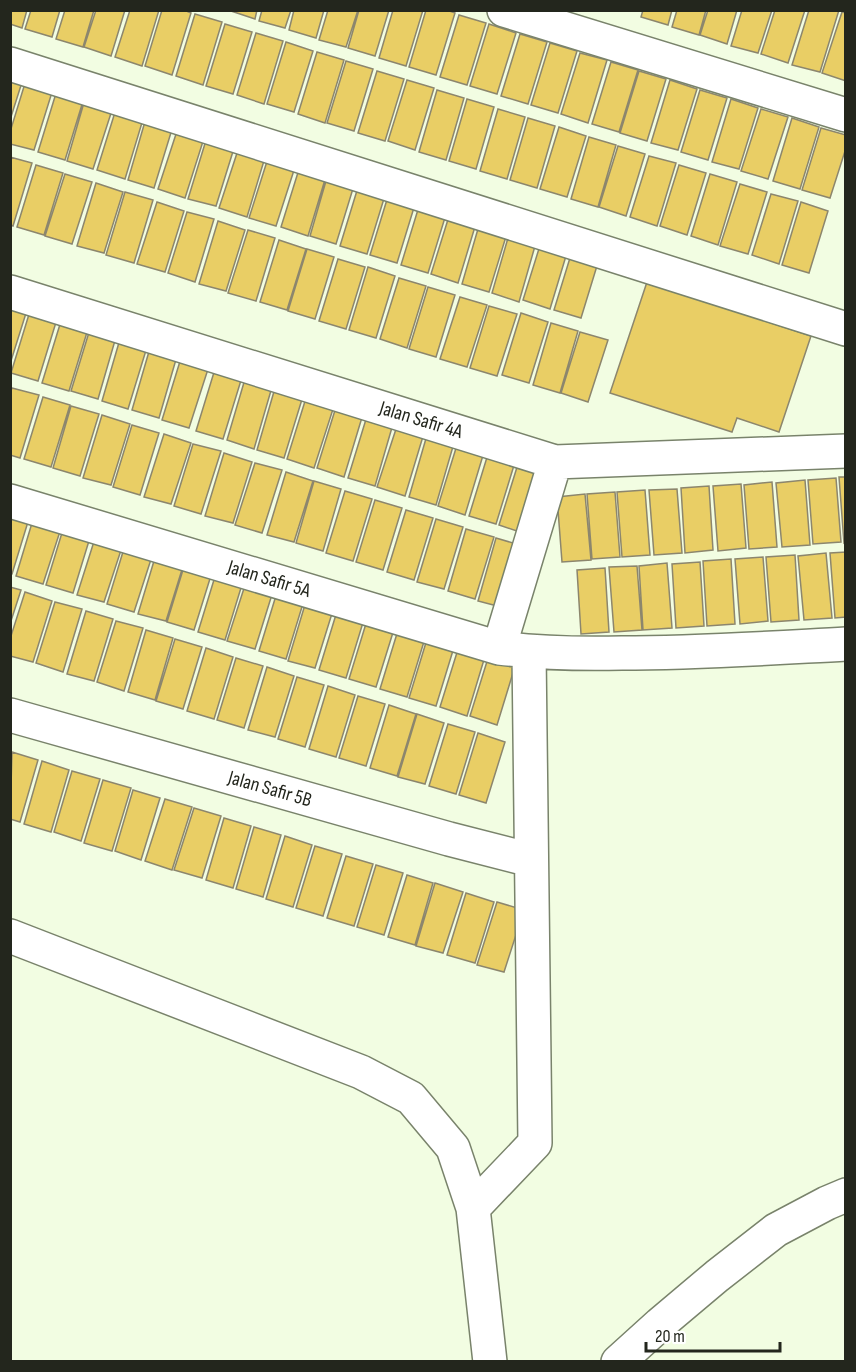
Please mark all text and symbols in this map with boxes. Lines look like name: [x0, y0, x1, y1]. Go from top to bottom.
street label: Jalan Safir 4A: [376, 396, 466, 444]
street label: Jalan Safir 5A: [224, 555, 314, 603]
street label: Jalan Safir 5B: [224, 765, 315, 812]
scale bar: [646, 1315, 780, 1353]
text: 20 m: [655, 1326, 685, 1347]

